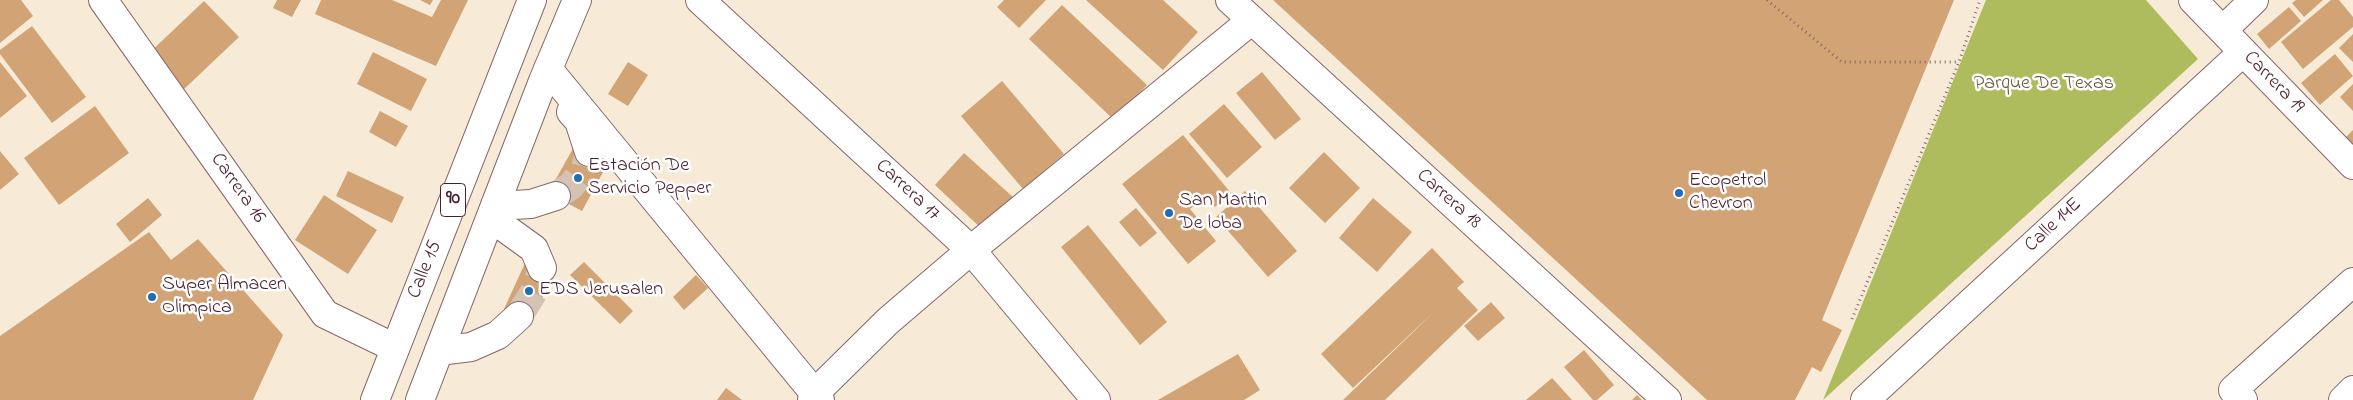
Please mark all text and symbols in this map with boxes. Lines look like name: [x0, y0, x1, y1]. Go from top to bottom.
street label: Carrera 19: [2237, 47, 2309, 119]
park label: Parque De Texas: [1974, 73, 2114, 97]
street label: Carrera 16: [204, 149, 270, 229]
place label: Estación De Servicio Pepper: [588, 155, 711, 202]
street label: Carrera 17: [870, 155, 944, 227]
street label: Carrera 18: [1411, 165, 1485, 235]
place label: Ecopetrol Chevron: [1689, 170, 1766, 217]
marker: Estación De Servicio Pepper: [572, 172, 584, 184]
road number: 90: [440, 184, 466, 216]
marker: Ecopetrol Chevron: [1673, 187, 1685, 199]
place label: San Martin De loba: [1179, 190, 1267, 237]
street label: Calle 14E: [2021, 194, 2087, 258]
marker: San Martin De loba: [1163, 207, 1175, 219]
street label: Calle 15: [404, 238, 448, 302]
place label: Super Almacen Olimpica: [162, 274, 287, 321]
place label: EDS Jerusalen: [539, 279, 663, 303]
marker: EDS Jerusalen: [523, 285, 535, 297]
marker: Super Almacen Olimpica: [146, 291, 158, 303]

